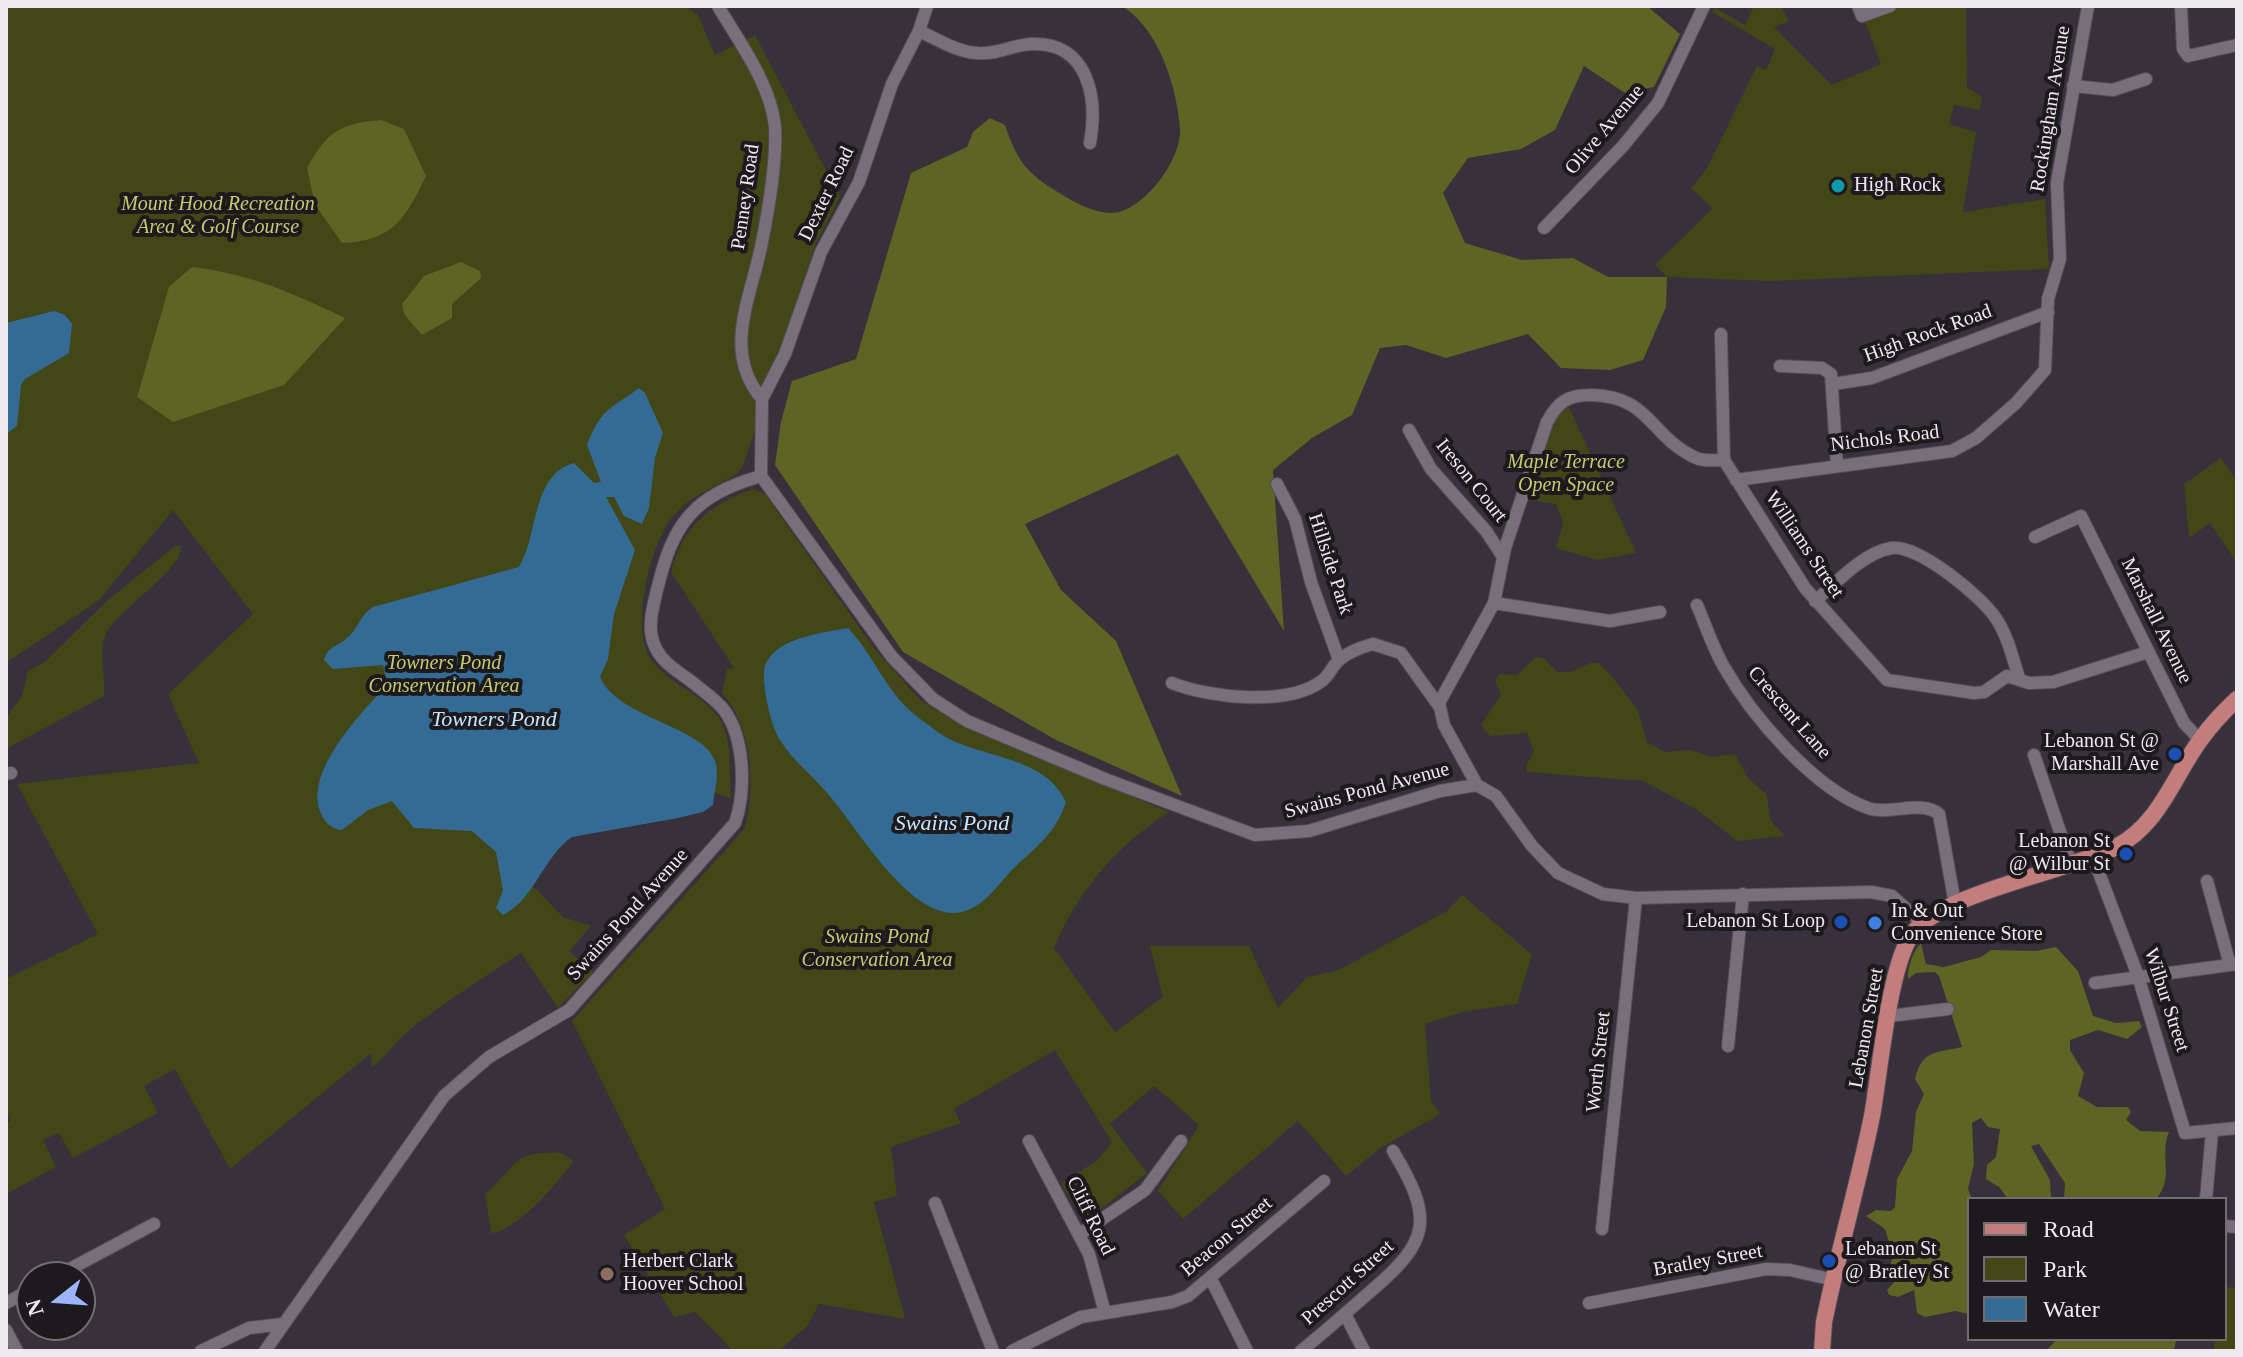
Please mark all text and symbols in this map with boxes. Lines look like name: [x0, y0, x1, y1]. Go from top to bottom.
street label: Rockingham Avenue: [2026, 24, 2076, 194]
street label: Olive Avenue: [1560, 80, 1650, 180]
street label: Penney Road: [727, 143, 765, 251]
street label: Dexter Road: [794, 143, 860, 245]
place label: High Rock: [1854, 174, 1941, 198]
marker: High Rock: [1829, 177, 1847, 195]
park label: Mount Hood Recreation Area & Golf Course: [121, 193, 315, 240]
street label: High Rock Road: [1861, 300, 1995, 368]
street label: Nichols Road: [1829, 420, 1941, 458]
street label: Ireson Court: [1430, 434, 1512, 528]
park label: Maple Terrace Open Space: [1507, 451, 1625, 498]
street label: Williams Street: [1759, 487, 1849, 603]
street label: Hillside Park: [1302, 510, 1358, 618]
street label: Marshall Avenue: [2115, 554, 2197, 688]
park label: Towners Pond Conservation Area: [369, 652, 519, 699]
street label: Crescent Lane: [1742, 662, 1836, 764]
water label: Towners Pond: [431, 707, 557, 733]
place label: Lebanon St @ Marshall Ave: [2044, 730, 2159, 777]
marker: Lebanon St @ Marshall Ave: [2166, 745, 2184, 763]
street label: Swains Pond Avenue: [1282, 757, 1452, 825]
water label: Swains Pond: [895, 811, 1009, 837]
place label: Lebanon St @ Wilbur St: [2009, 830, 2110, 877]
street label: Swains Pond Avenue: [562, 844, 694, 986]
marker: Lebanon St @ Wilbur St: [2117, 845, 2135, 863]
place label: In & Out Convenience Store: [1891, 900, 2043, 947]
place label: Lebanon St Loop: [1686, 910, 1825, 934]
marker: Lebanon St Loop: [1832, 913, 1850, 931]
marker: In & Out Convenience Store: [1866, 914, 1884, 932]
park label: Swains Pond Conservation Area: [802, 926, 952, 973]
street label: Wilbur Street: [2138, 945, 2194, 1055]
street label: Lebanon Street: [1845, 966, 1889, 1090]
street label: Worth Street: [1582, 1010, 1616, 1114]
street label: Cliff Road: [1061, 1173, 1119, 1259]
street label: Beacon Street: [1177, 1192, 1277, 1282]
legend: [1967, 1197, 2227, 1341]
text: Road: [2043, 1216, 2094, 1242]
street label: Prescott Street: [1297, 1235, 1399, 1331]
place label: Lebanon St @ Bratley St: [1845, 1238, 1949, 1285]
street label: Bratley Street: [1651, 1240, 1765, 1282]
place label: Herbert Clark Hoover School: [623, 1250, 744, 1297]
marker: Lebanon St @ Bratley St: [1820, 1252, 1838, 1270]
text: Park: [2043, 1256, 2087, 1282]
north arrow: [16, 1261, 96, 1341]
marker: Herbert Clark Hoover School: [598, 1265, 616, 1283]
text: N: [20, 1296, 49, 1319]
text: Water: [2043, 1296, 2100, 1322]

